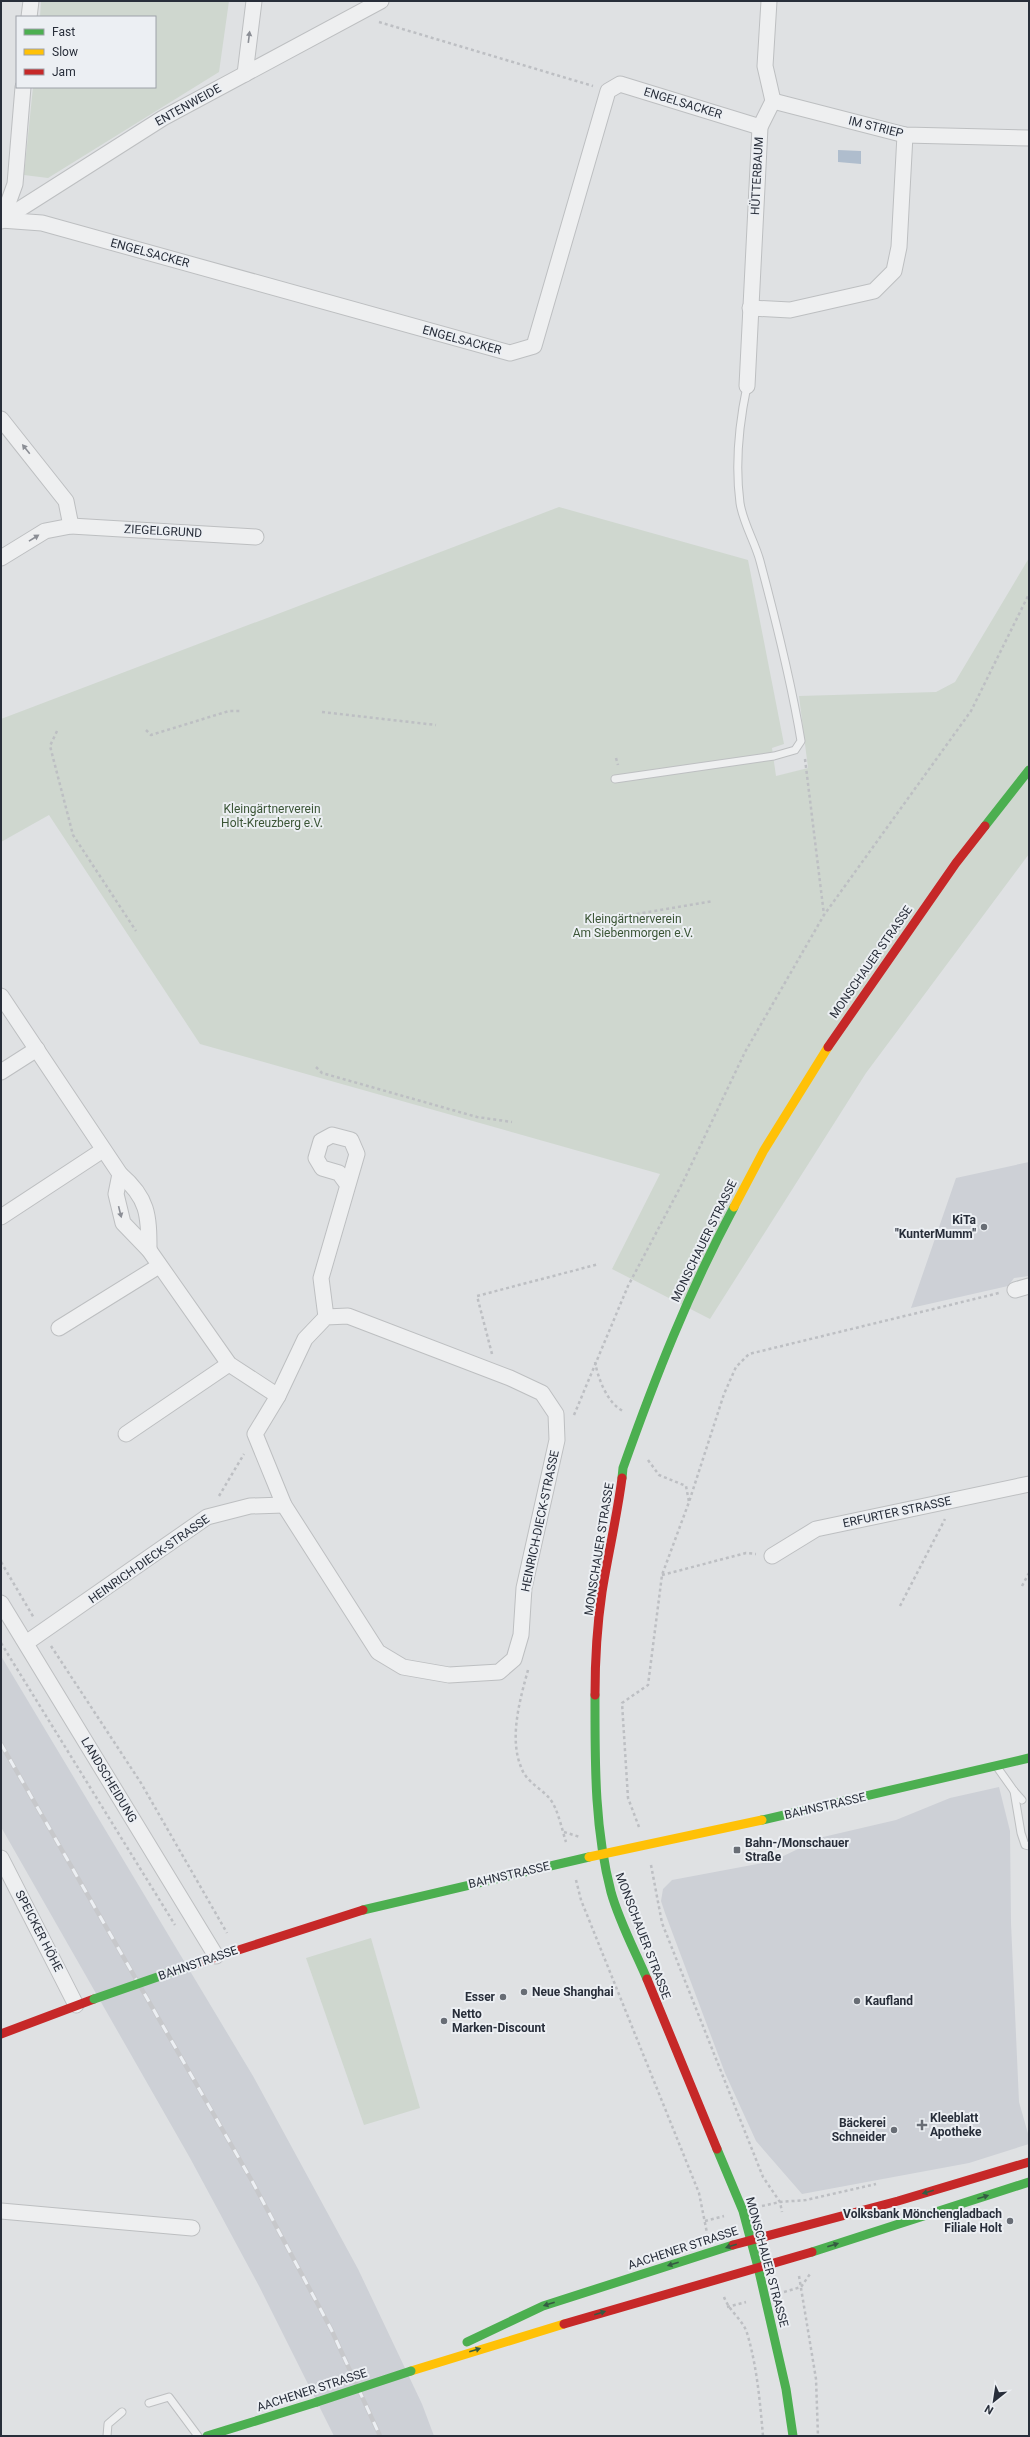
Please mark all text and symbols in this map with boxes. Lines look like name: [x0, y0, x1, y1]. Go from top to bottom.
legend: [16, 16, 156, 88]
text: Fast: [52, 25, 75, 39]
one-way arrow: [246, 31, 252, 43]
text: Slow: [52, 45, 78, 59]
text: Jam: [52, 65, 76, 79]
street label: ENTENWEIDE: [153, 81, 224, 129]
street label: ENGELSACKER: [642, 84, 724, 122]
street label: IM STRIEP: [847, 113, 905, 141]
street label: HÜTTERBAUM: [747, 136, 766, 216]
street label: ENGELSACKER: [109, 236, 192, 270]
street label: ENGELSACKER: [421, 323, 504, 357]
one-way arrow: [21, 444, 30, 455]
street label: ZIEGELGRUND: [124, 522, 203, 540]
one-way arrow: [28, 534, 40, 541]
park label: Kleingärtnerverein Holt-Kreuzberg e.V.: [221, 802, 323, 830]
street label: MONSCHAUER STRASSE: [827, 903, 915, 1021]
park label: Kleingärtnerverein Am Siebenmorgen e.V.: [573, 912, 693, 940]
street label: MONSCHAUER STRASSE: [668, 1177, 740, 1304]
one-way arrow: [117, 1206, 123, 1218]
place label: KiTa "KunterMumm": [895, 1213, 977, 1241]
marker: KiTa "KunterMumm": [979, 1222, 989, 1232]
street label: HEINRICH-DIECK-STRASSE: [518, 1449, 562, 1593]
street label: MONSCHAUER STRASSE: [582, 1481, 616, 1616]
street label: ERFURTER STRASSE: [842, 1494, 953, 1530]
street label: HEINRICH-DIECK-STRASSE: [86, 1512, 212, 1606]
street label: LANDSCHEIDUNG: [78, 1735, 140, 1825]
street label: BAHNSTRASSE: [783, 1790, 867, 1822]
place label: Bahn-/Monschauer Straße: [745, 1836, 849, 1864]
marker: Bahn-/Monschauer Straße: [732, 1845, 742, 1855]
street label: BAHNSTRASSE: [467, 1859, 551, 1891]
street label: MONSCHAUER STRASSE: [612, 1871, 674, 2001]
street label: SPEICKER HÖHE: [12, 1887, 67, 1974]
street label: BAHNSTRASSE: [156, 1943, 240, 1983]
place label: Neue Shanghai: [532, 1985, 614, 1999]
marker: Neue Shanghai: [519, 1987, 529, 1997]
place label: Esser: [465, 1990, 496, 2004]
marker: Esser: [498, 1992, 508, 2002]
place label: Kaufland: [865, 1994, 913, 2008]
marker: Kaufland: [852, 1996, 862, 2006]
place label: Netto Marken-Discount: [452, 2007, 545, 2035]
marker: Netto Marken-Discount: [439, 2016, 449, 2026]
place label: Kleeblatt Apotheke: [930, 2111, 982, 2139]
place label: Bäckerei Schneider: [832, 2116, 887, 2144]
marker: Kleeblatt Apotheke: [917, 2120, 927, 2130]
marker: Bäckerei Schneider: [889, 2125, 899, 2135]
one-way arrow: [922, 2190, 935, 2196]
one-way arrow: [978, 2194, 990, 2200]
street label: MONSCHAUER STRASSE: [743, 2195, 791, 2329]
place label: Volksbank Mönchengladbach Filiale Holt: [843, 2207, 1002, 2235]
marker: Volksbank Mönchengladbach Filiale Holt: [1005, 2216, 1015, 2226]
street label: AACHENER STRASSE: [626, 2224, 740, 2272]
one-way arrow: [827, 2242, 839, 2248]
one-way arrow: [724, 2243, 736, 2249]
one-way arrow: [667, 2261, 679, 2267]
one-way arrow: [543, 2301, 555, 2307]
one-way arrow: [595, 2310, 607, 2316]
one-way arrow: [470, 2347, 482, 2353]
street label: AACHENER STRASSE: [255, 2366, 369, 2414]
north arrow: [974, 2381, 1014, 2421]
text: N: [982, 2402, 996, 2417]

